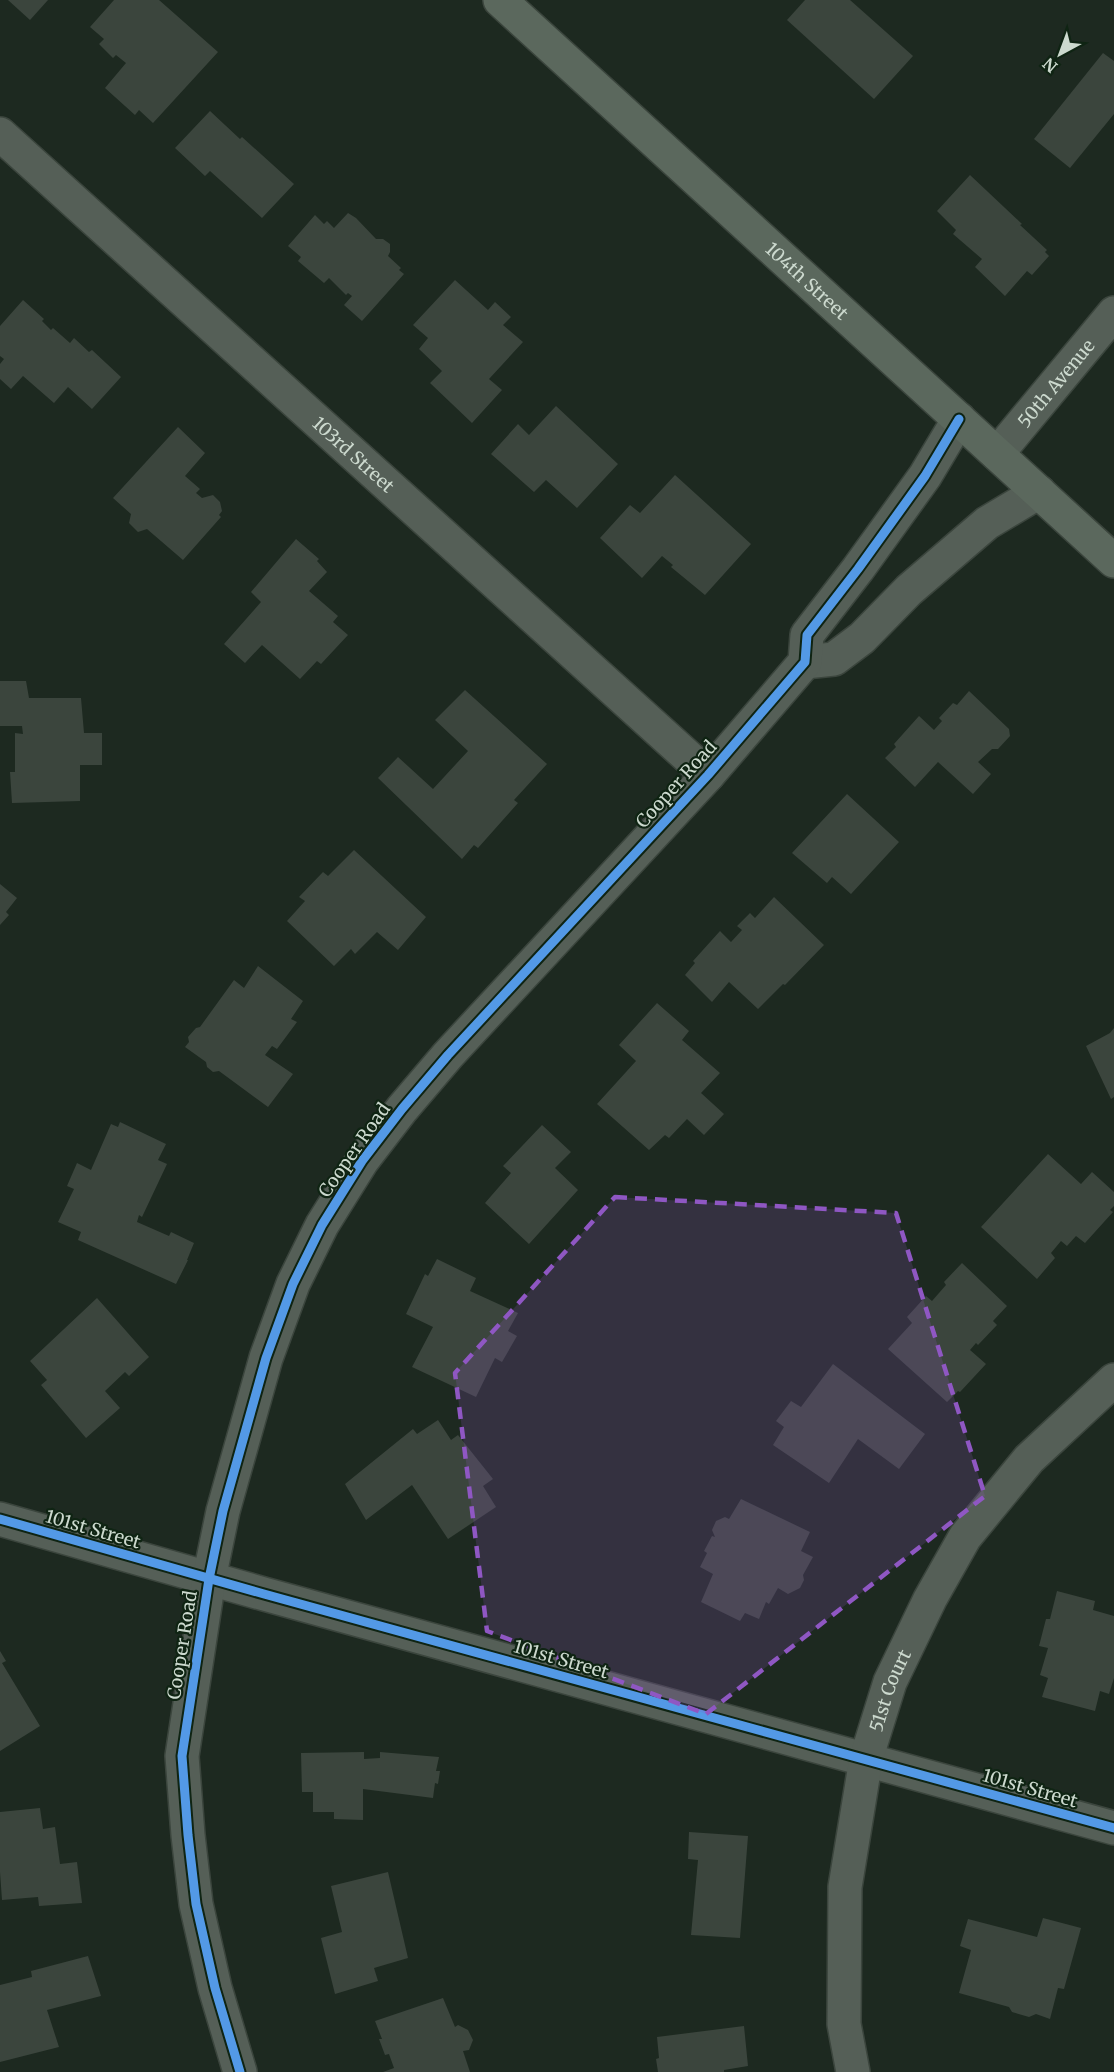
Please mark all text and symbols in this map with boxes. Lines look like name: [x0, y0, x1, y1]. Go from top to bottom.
north arrow: [1030, 24, 1090, 84]
text: N: [1039, 53, 1061, 77]
street label: 104th Street: [761, 237, 853, 324]
street label: 50th Avenue: [1012, 334, 1099, 432]
street label: 103rd Street: [308, 411, 399, 497]
street label: Cooper Road: [631, 735, 721, 833]
street label: Cooper Road: [313, 1098, 395, 1202]
street label: 101st Street: [43, 1504, 143, 1554]
street label: Cooper Road: [162, 1589, 202, 1701]
street label: 101st Street: [511, 1634, 611, 1684]
street label: 51st Court: [864, 1646, 916, 1734]
street label: 101st Street: [980, 1763, 1080, 1813]

